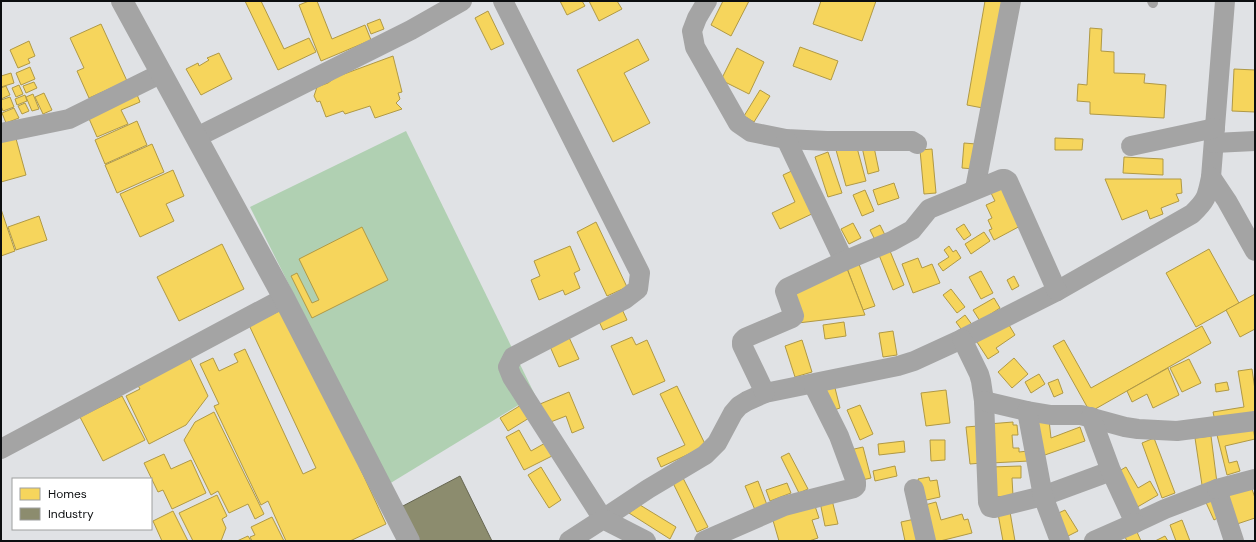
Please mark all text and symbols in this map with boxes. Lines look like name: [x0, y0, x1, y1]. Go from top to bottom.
legend: [12, 478, 152, 530]
text: Homes: [48, 486, 87, 502]
text: Industry: [48, 506, 94, 522]

